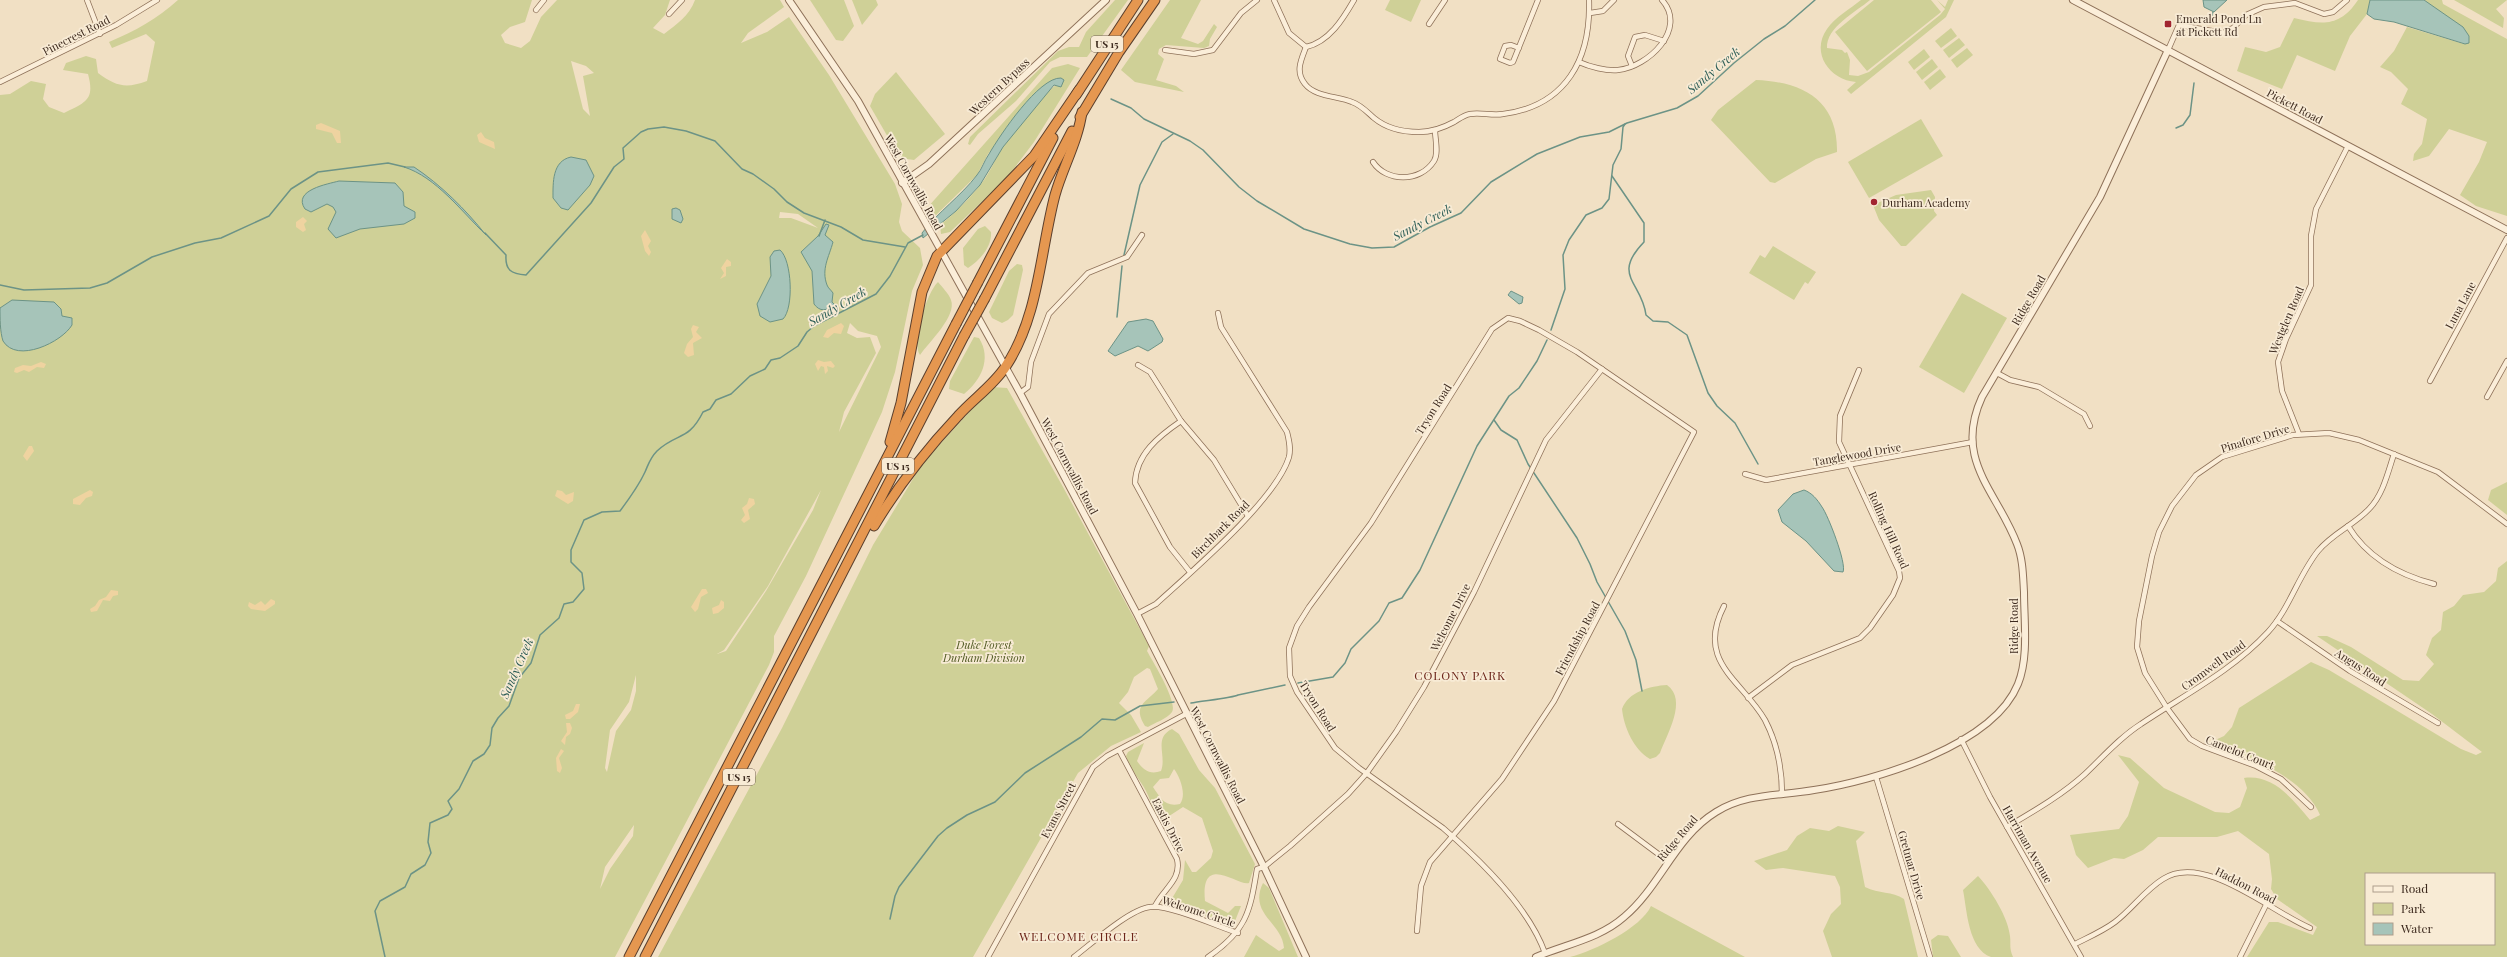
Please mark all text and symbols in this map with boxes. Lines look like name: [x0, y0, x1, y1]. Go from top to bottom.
street label: Pinecrest Road: [40, 11, 113, 58]
place label: Emerald Pond Ln at Pickett Rd: [2176, 11, 2262, 39]
marker: Emerald Pond Ln at Pickett Rd: [2163, 19, 2173, 29]
road number: US 15: [1091, 36, 1123, 52]
water label: Sandy Creek: [1682, 43, 1743, 98]
street label: Western Bypass: [965, 54, 1032, 119]
street label: Pickett Road: [2264, 85, 2326, 127]
street label: West Cornwallis Road: [881, 131, 947, 233]
place label: Durham Academy: [1882, 195, 1970, 210]
marker: Durham Academy: [1869, 197, 1879, 207]
water label: Sandy Creek: [1389, 200, 1454, 244]
street label: Ridge Road: [2008, 272, 2049, 328]
street label: Luna Lane: [2441, 278, 2479, 331]
water label: Sandy Creek: [804, 283, 869, 330]
street label: Westglen Road: [2265, 283, 2307, 357]
street label: Tryon Road: [1411, 380, 1455, 437]
street label: West Cornwallis Road: [1038, 414, 1102, 517]
street label: Pinafore Drive: [2219, 420, 2292, 456]
street label: Tanglewood Drive: [1812, 439, 1903, 469]
road number: US 15: [882, 458, 914, 474]
street label: Rolling Hill Road: [1865, 489, 1913, 572]
street label: Birchbark Road: [1188, 496, 1253, 561]
street label: Welcome Drive: [1426, 580, 1474, 654]
street label: Friendship Road: [1551, 598, 1603, 678]
street label: Ridge Road: [2006, 598, 2021, 654]
water label: Sandy Creek: [495, 635, 536, 702]
street label: Cromwell Road: [2178, 636, 2249, 693]
park label: Duke Forest Durham Division: [942, 637, 1025, 665]
street label: Angus Road: [2332, 644, 2390, 689]
district label: COLONY PARK: [1414, 667, 1506, 683]
street label: Tryon Road: [1296, 678, 1340, 735]
street label: West Cornwallis Road: [1187, 703, 1249, 807]
street label: Camelot Court: [2204, 731, 2277, 773]
road number: US 15: [723, 769, 755, 785]
street label: Evans Street: [1037, 779, 1079, 841]
street label: Eastis Drive: [1149, 795, 1189, 855]
street label: Harriman Avenue: [2000, 802, 2057, 886]
street label: Ridge Road: [1653, 811, 1701, 864]
street label: Gretmar Drive: [1895, 829, 1929, 902]
street label: Haddon Road: [2213, 863, 2280, 907]
legend: [2365, 873, 2495, 945]
text: Road: [2401, 880, 2428, 896]
street label: Welcome Circle: [1159, 892, 1238, 930]
text: Park: [2401, 900, 2426, 916]
text: Water: [2400, 920, 2434, 936]
district label: WELCOME CIRCLE: [1018, 928, 1139, 944]

